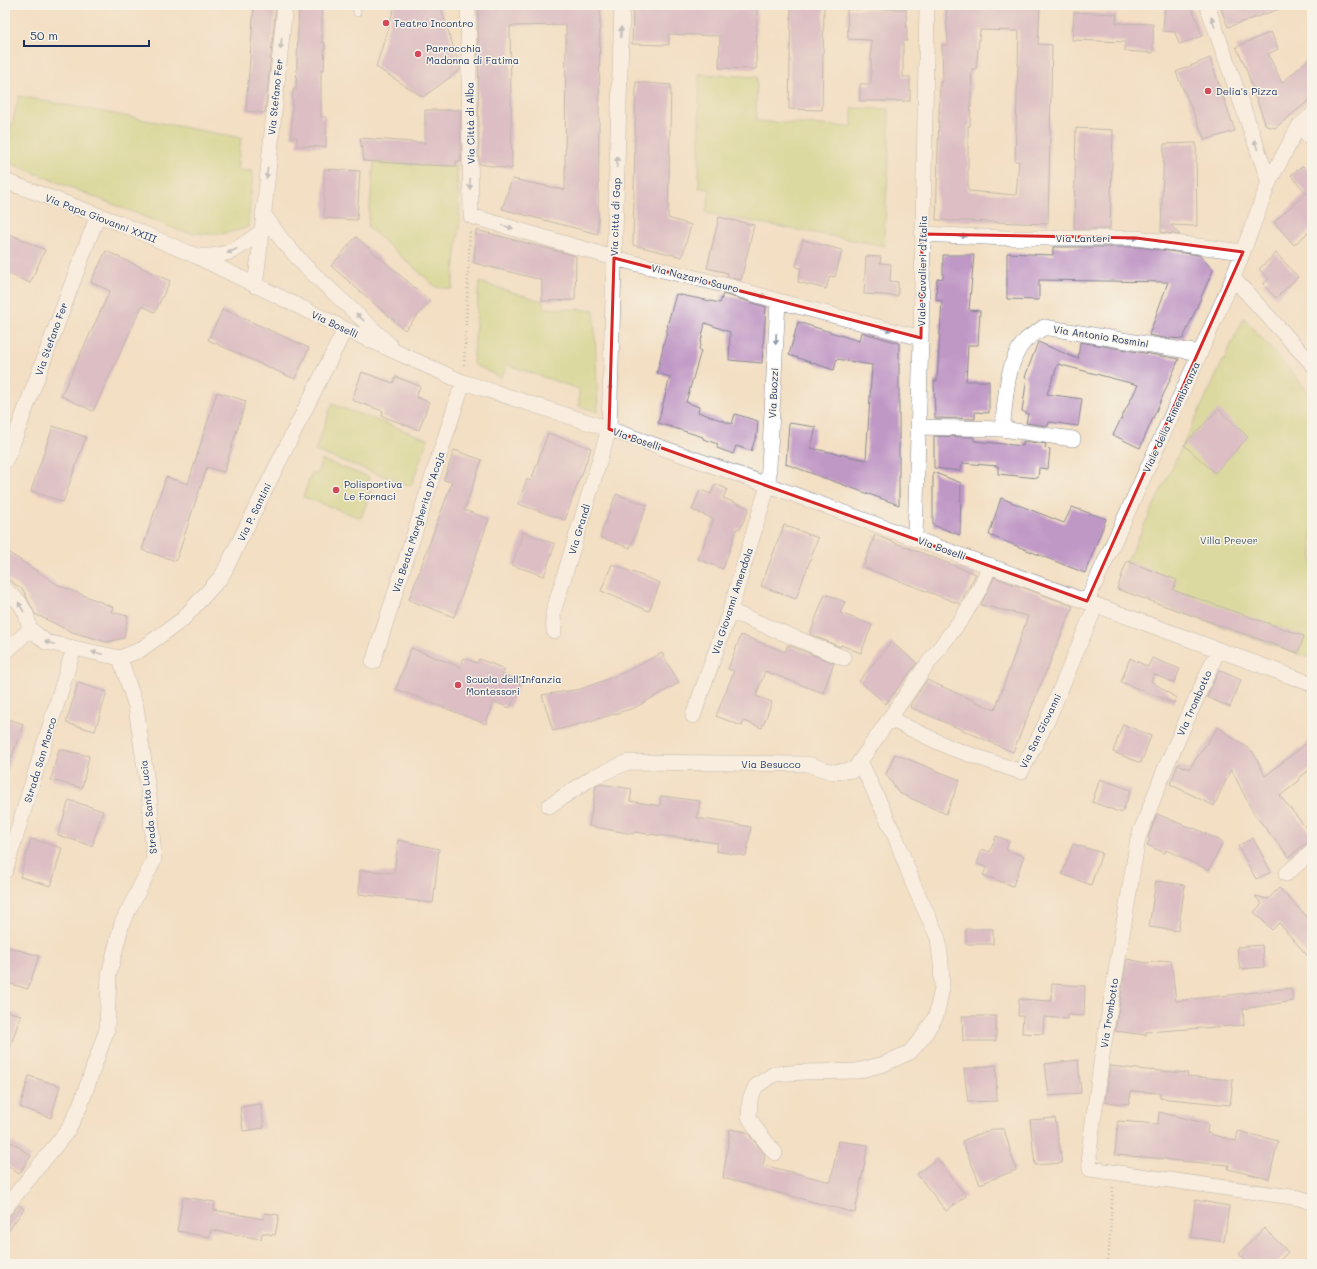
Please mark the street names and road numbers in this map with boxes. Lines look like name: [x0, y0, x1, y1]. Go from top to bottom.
street label: Via Stefano Fer: [264, 58, 286, 136]
street label: Via Città di Alba: [462, 82, 478, 164]
street label: Via città di Gap: [607, 178, 623, 256]
street label: Via Papa Giovanni XXIII: [43, 190, 159, 246]
street label: Viale Cavalieri d'Italia: [914, 215, 930, 327]
street label: Via Lanteri: [1056, 231, 1110, 245]
street label: Via Nazario Sauro: [650, 260, 740, 296]
street label: Via Stefano Fer: [31, 301, 71, 377]
street label: Via Boselli: [309, 307, 361, 341]
street label: Via Antonio Rosmini: [1052, 322, 1150, 350]
street label: Viale della Rimembranza: [1139, 359, 1203, 475]
street label: Via Buozzi: [765, 367, 781, 419]
street label: Via Boselli: [611, 424, 663, 454]
street label: Via Beata Margherita D'Acaja: [388, 450, 448, 594]
street label: Via P. Santini: [234, 480, 274, 544]
street label: Via Grandi: [565, 502, 593, 556]
street label: Via Boselli: [916, 533, 968, 563]
street label: Via Giovanni Amendola: [708, 546, 756, 656]
street label: Via Trombotto: [1173, 668, 1215, 738]
street label: Via San Giovanni: [1016, 691, 1064, 771]
street label: Strada San Marco: [20, 715, 60, 804]
street label: Via Besucco: [741, 757, 801, 771]
street label: Strada Santa Lucia: [136, 759, 160, 855]
street label: Via Trombotto: [1097, 977, 1121, 1049]

